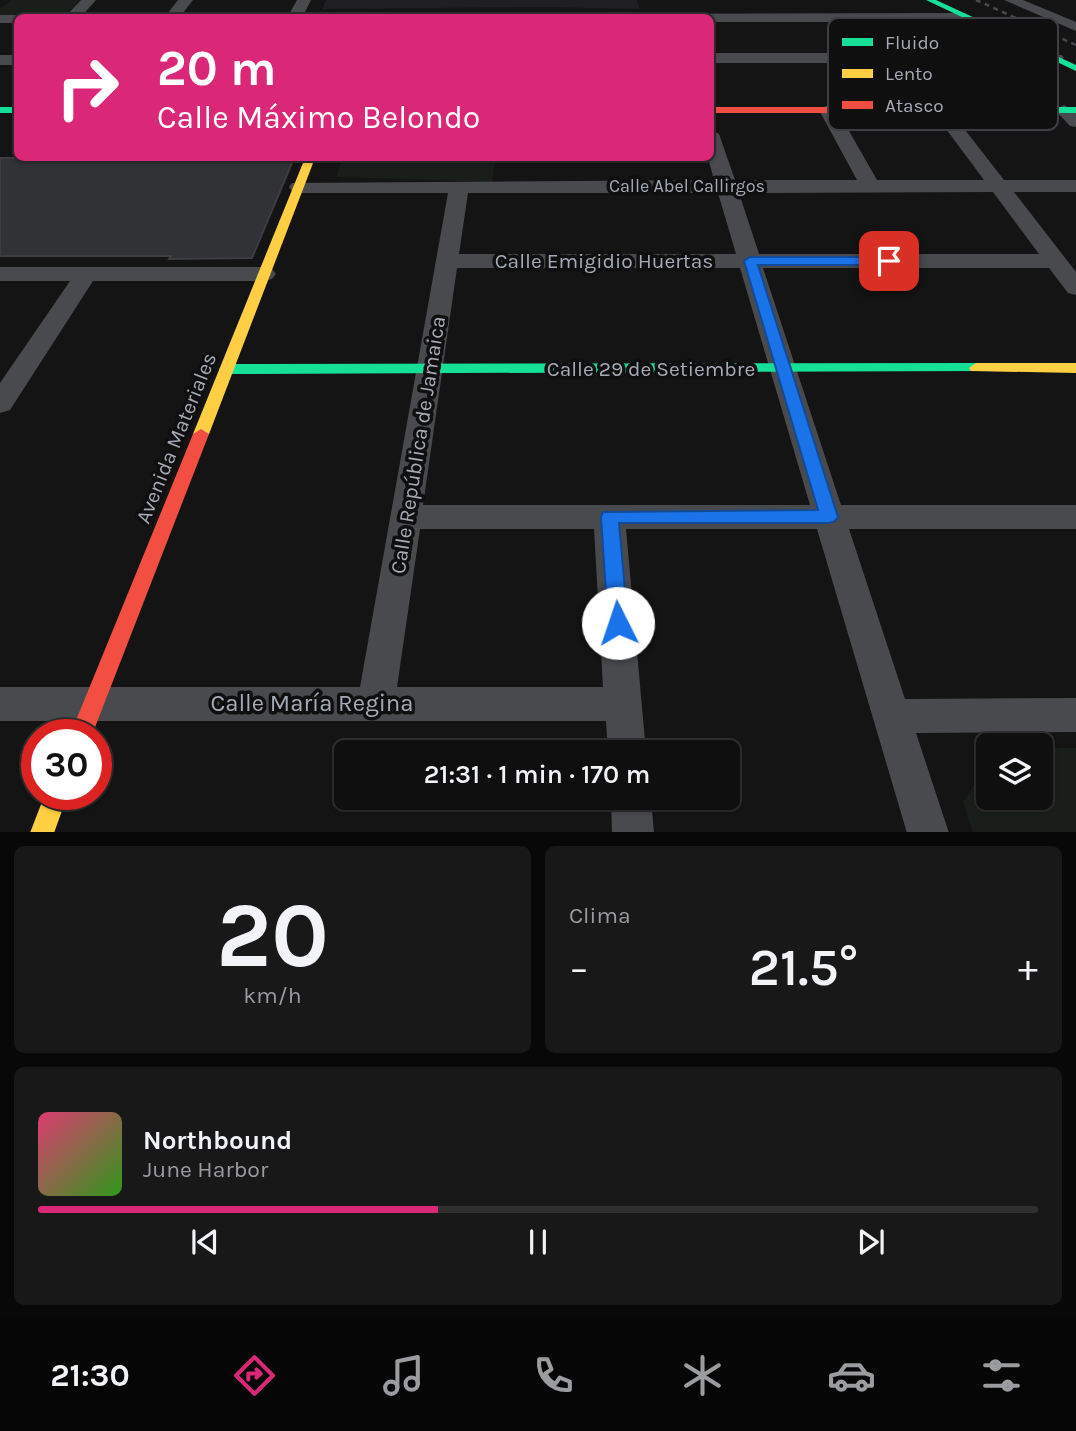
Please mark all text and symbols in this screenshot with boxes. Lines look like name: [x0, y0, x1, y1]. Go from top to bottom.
legend: [828, 18, 1058, 130]
text: Fluido: [885, 32, 939, 54]
text: 20 m: [157, 40, 277, 97]
icon: right: [42, 42, 133, 133]
text: Lento: [885, 63, 933, 85]
text: Atasco: [885, 95, 944, 117]
text: Calle Máximo Belondo: [157, 99, 480, 136]
street label: Calle Abel Callirgos: [609, 175, 765, 197]
pin: [859, 231, 919, 291]
icon: arrive: [870, 242, 908, 280]
street label: Calle Emigidio Huertas: [495, 249, 713, 273]
street label: Calle República de Jamaica: [386, 314, 450, 576]
street label: Avenida Materiales: [131, 349, 221, 527]
street label: Calle 29 de Setiembre: [547, 357, 755, 381]
position arrow: [581, 586, 655, 660]
street label: Calle María Regina: [210, 689, 414, 717]
speed limit sign: 30: [21, 719, 112, 810]
map controls: [976, 733, 1053, 810]
button: layers: [976, 733, 1053, 810]
text: 21:31 · 1 min · 170 m: [424, 759, 650, 790]
text: 20: [216, 883, 329, 989]
text: Clima: [569, 902, 631, 929]
text: 21.5°: [749, 937, 858, 998]
text: −: [569, 946, 589, 991]
text: +: [1018, 946, 1038, 991]
text: km/h: [243, 982, 302, 1009]
text: Northbound: [143, 1125, 292, 1156]
text: June Harbor: [143, 1156, 268, 1183]
icon: previous: [186, 1223, 224, 1261]
icon: pause: [519, 1223, 557, 1261]
icon: next: [852, 1223, 890, 1261]
icon: directions: [230, 1351, 279, 1400]
icon: music: [379, 1351, 428, 1400]
icon: phone: [529, 1351, 578, 1400]
icon: climate: [678, 1351, 727, 1400]
icon: car: [827, 1351, 876, 1400]
icon: filters: [977, 1351, 1026, 1400]
text: 21:30: [50, 1357, 130, 1394]

